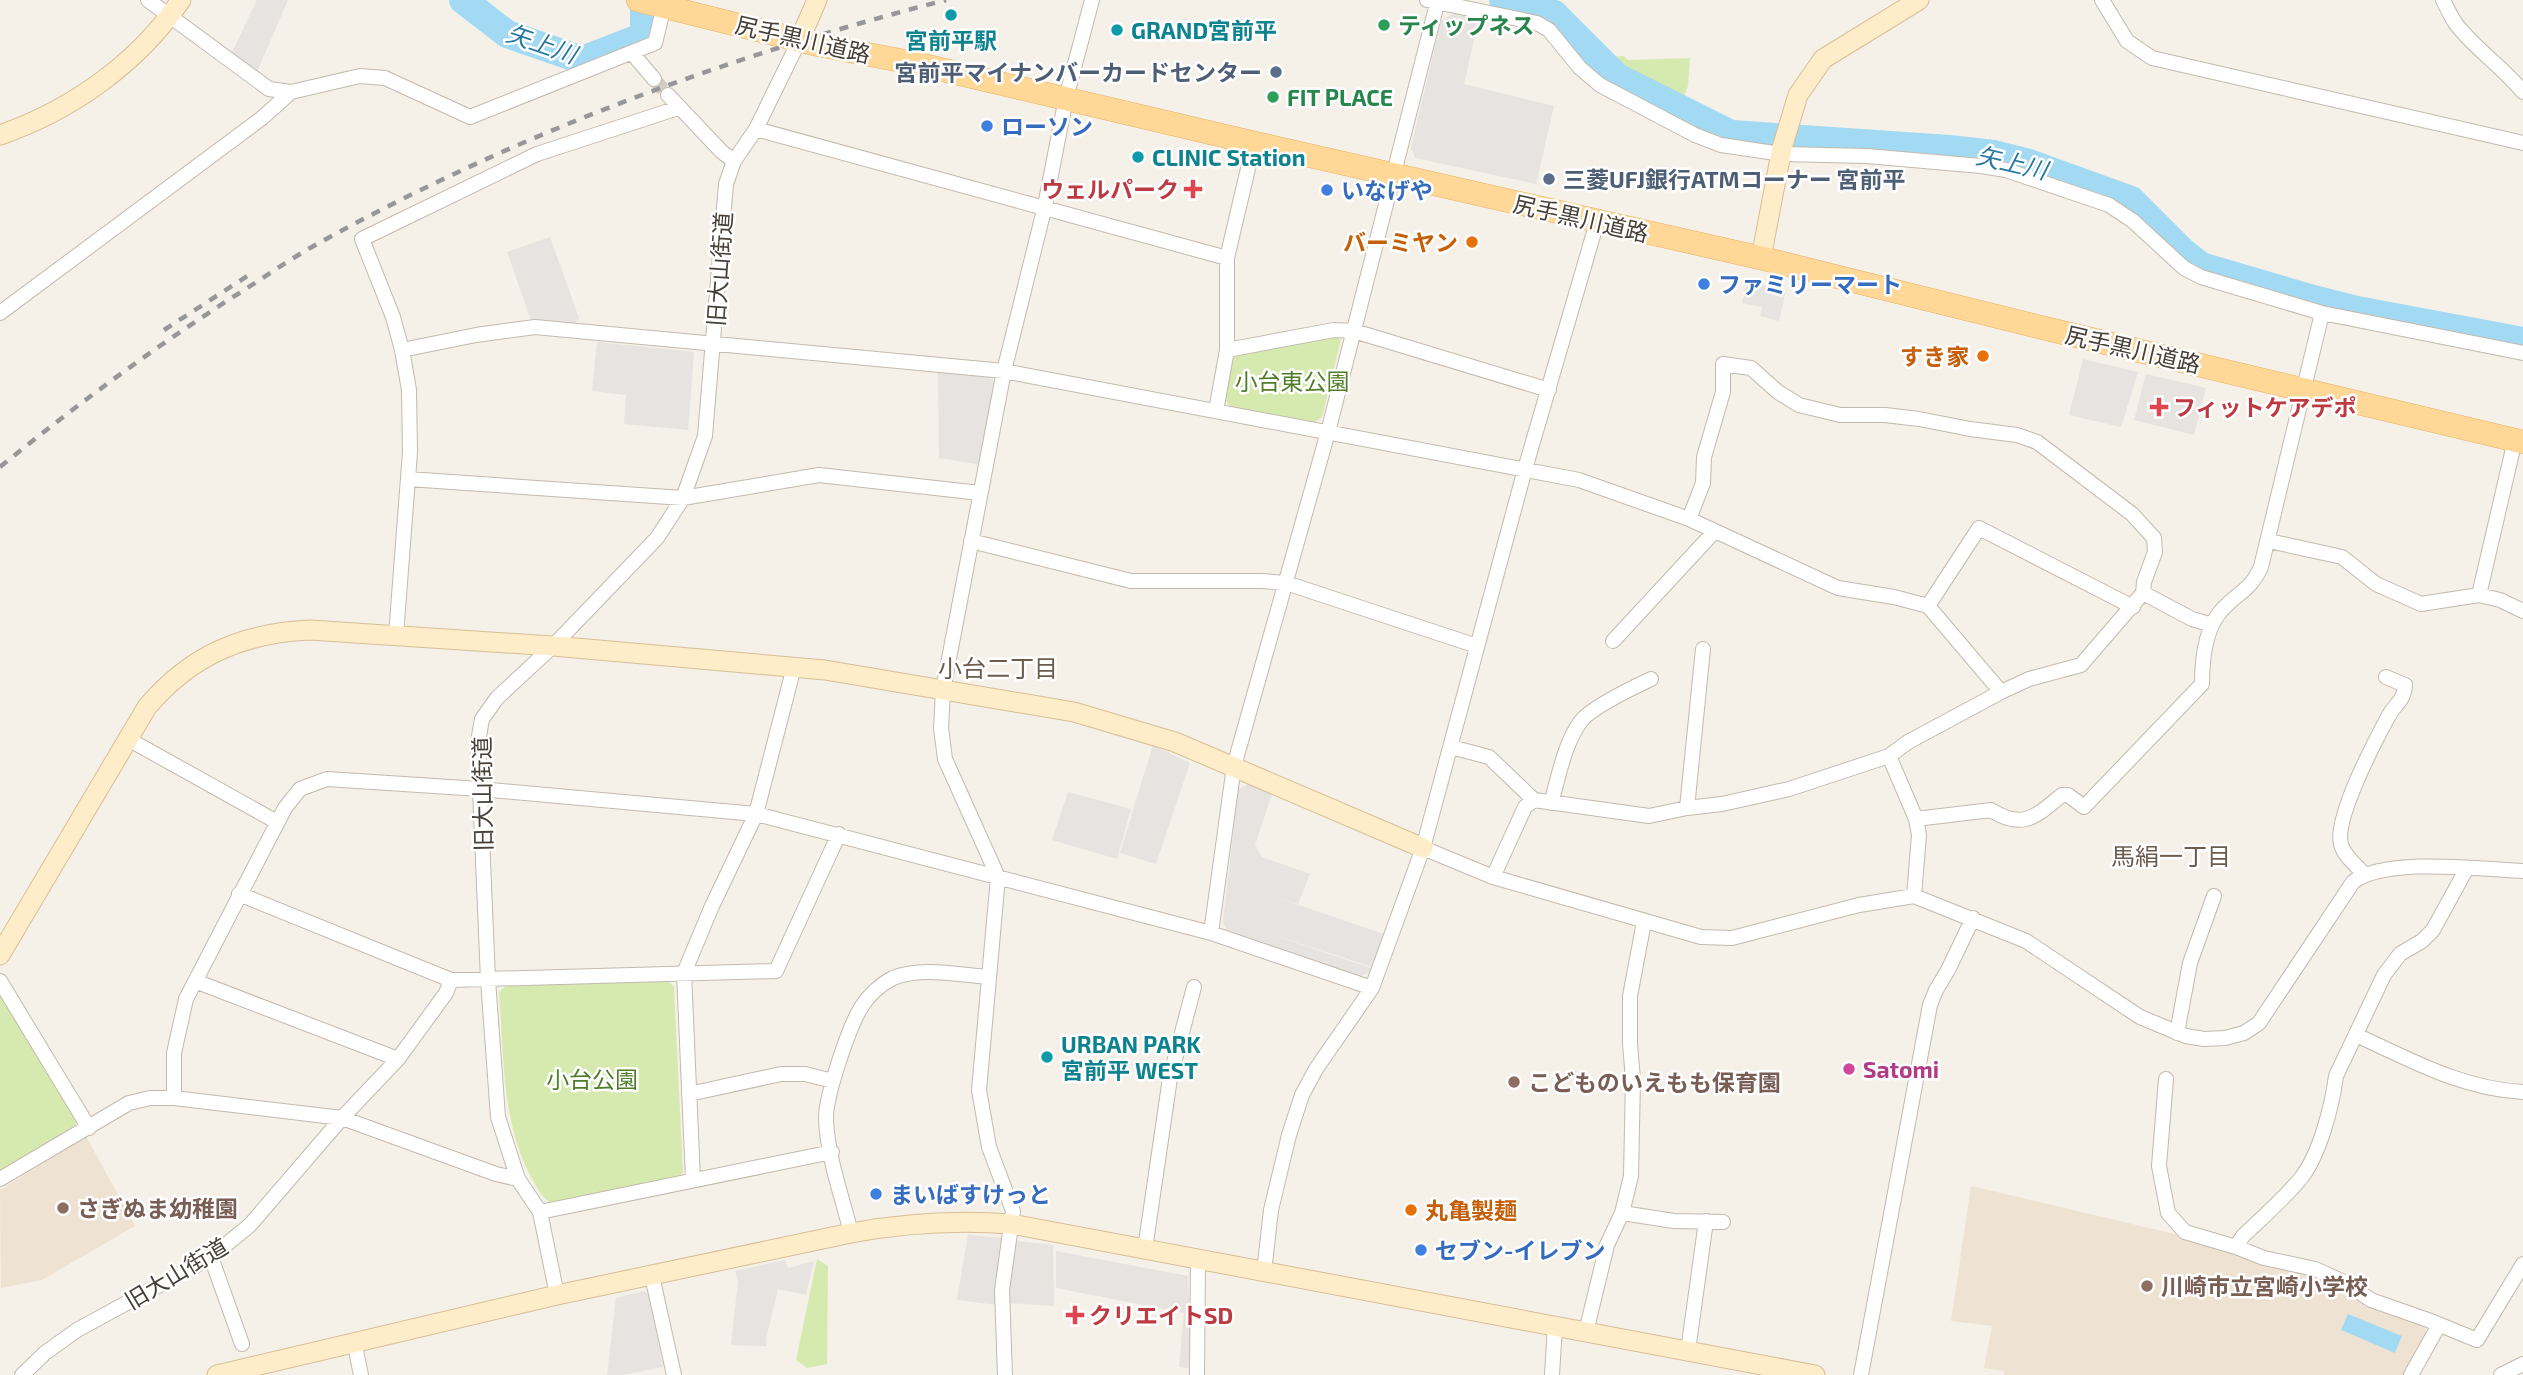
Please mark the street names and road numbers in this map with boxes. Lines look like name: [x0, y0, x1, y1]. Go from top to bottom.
street label: 尻手黒川道路: [733, 10, 873, 68]
street label: 尻手黒川道路: [1511, 189, 1651, 247]
street label: 旧大山街道: [701, 211, 737, 327]
street label: 尻手黒川道路: [2063, 320, 2203, 378]
street label: 旧大山街道: [467, 736, 497, 852]
street label: 旧大山街道: [120, 1231, 232, 1315]

